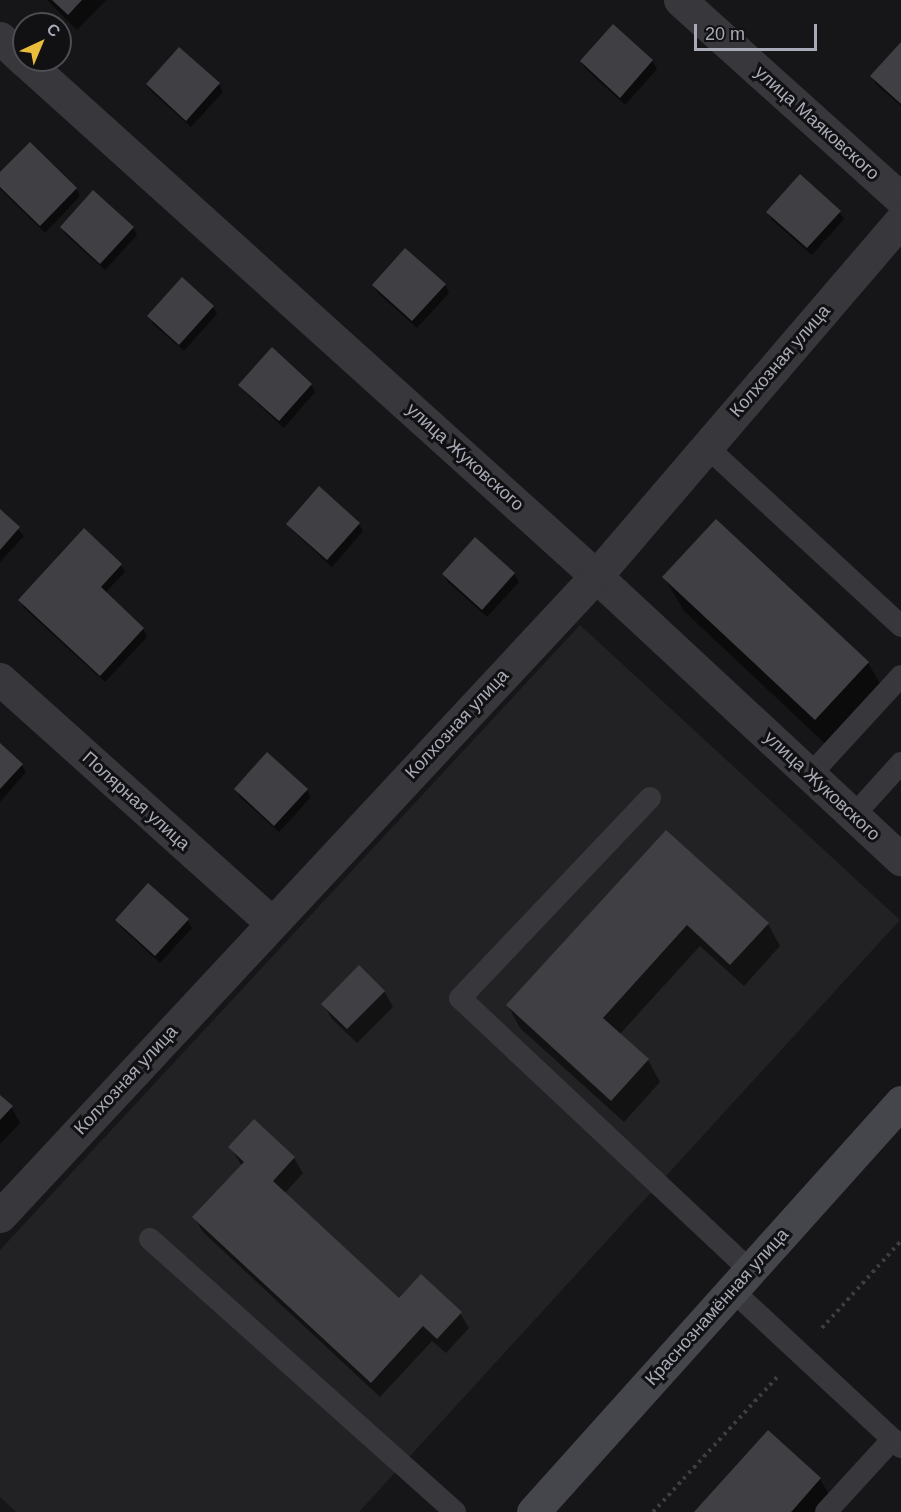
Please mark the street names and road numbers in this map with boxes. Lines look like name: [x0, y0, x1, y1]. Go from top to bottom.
street label: улица Маяковского: [750, 61, 884, 185]
street label: Колхозная улица: [725, 300, 835, 422]
street label: улица Жуковского: [402, 399, 528, 515]
street label: Колхозная улица: [401, 665, 513, 783]
street label: улица Жуковского: [760, 727, 884, 845]
street label: Полярная улица: [78, 747, 194, 855]
street label: Колхозная улица: [70, 1021, 182, 1139]
street label: Краснознамённая улица: [641, 1224, 793, 1390]

